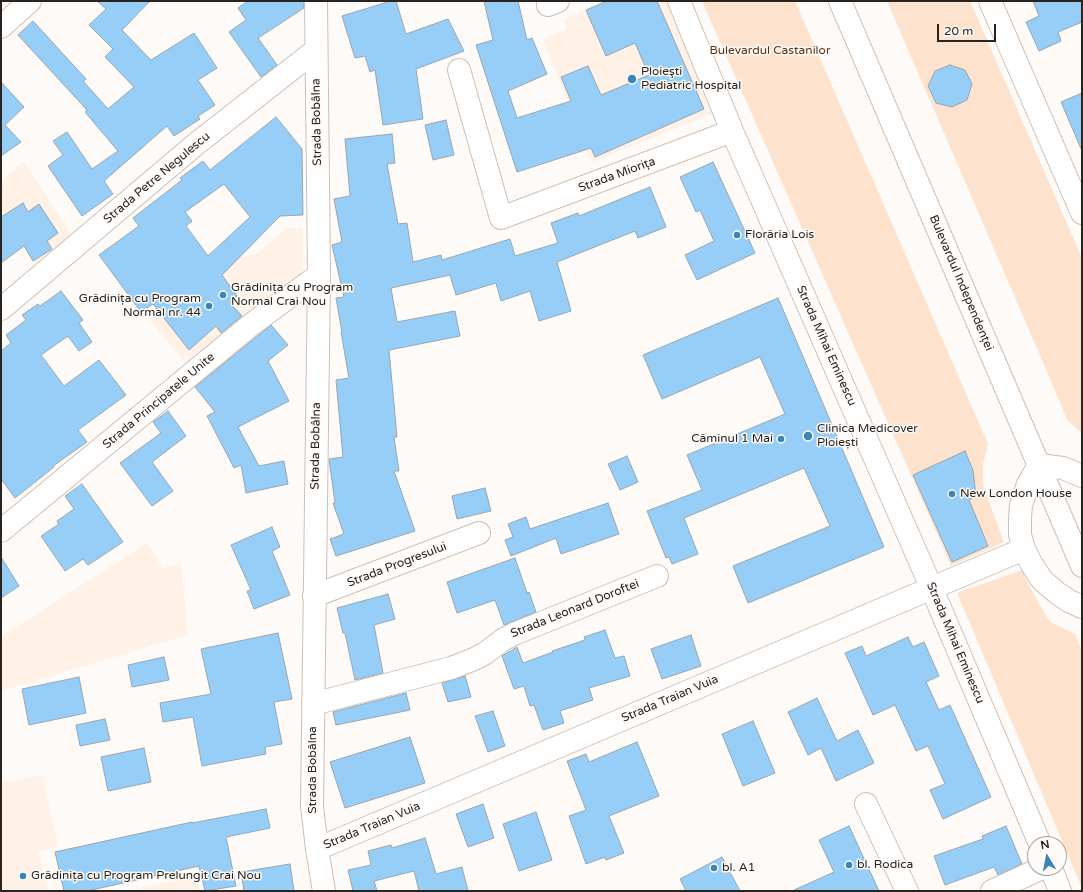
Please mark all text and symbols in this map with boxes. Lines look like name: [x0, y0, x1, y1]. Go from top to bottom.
scale bar: [939, 16, 998, 42]
text: 20 m: [944, 24, 973, 38]
park label: Bulevardul Castanilor: [710, 44, 830, 58]
place label: Ploieşti Pediatric Hospital: [641, 65, 741, 93]
marker: Ploieşti Pediatric Hospital: [626, 73, 638, 85]
street label: Strada Bobâlna: [309, 78, 325, 166]
street label: Strada Petre Negulescu: [101, 129, 213, 227]
street label: Strada Miorița: [576, 154, 658, 196]
street label: Bulevardul Independenței: [926, 213, 996, 353]
place label: Florăria Lois: [745, 228, 814, 242]
marker: Florăria Lois: [732, 230, 742, 240]
place label: Grădinița cu Program Normal Crai Nou: [231, 281, 353, 309]
street label: Strada Mihai Eminescu: [793, 284, 859, 408]
marker: Grădinița cu Program Normal Crai Nou: [218, 290, 228, 300]
place label: Grădinița cu Program Normal nr. 44: [79, 292, 201, 320]
marker: Grădinița cu Program Normal nr. 44: [204, 301, 214, 311]
street label: Strada Principatele Unite: [100, 350, 218, 452]
street label: Strada Bobâlna: [308, 402, 324, 490]
place label: Clinica Medicover Ploiești: [817, 422, 918, 450]
marker: Clinica Medicover Ploiești: [802, 430, 814, 442]
place label: Căminul 1 Mai: [691, 432, 773, 446]
marker: Căminul 1 Mai: [776, 434, 786, 444]
place label: New London House: [960, 487, 1072, 501]
marker: New London House: [947, 489, 957, 499]
street label: Strada Progresului: [345, 539, 449, 591]
street label: Strada Leonard Doroftei: [509, 577, 641, 641]
street label: Strada Mihai Eminescu: [923, 580, 987, 706]
street label: Strada Traian Vuia: [620, 672, 720, 726]
street label: Strada Bobâlna: [306, 726, 320, 814]
street label: Strada Traian Vuia: [322, 799, 422, 853]
north arrow: [1027, 836, 1067, 876]
text: N: [1040, 838, 1050, 852]
place label: bl. Rodica: [857, 858, 913, 872]
marker: bl. Rodica: [844, 860, 854, 870]
place label: bl. A1: [722, 861, 755, 875]
marker: bl. A1: [709, 863, 719, 873]
place label: Grădinița cu Program Prelungit Crai Nou: [31, 869, 261, 883]
marker: Grădinița cu Program Prelungit Crai Nou: [18, 871, 28, 881]

